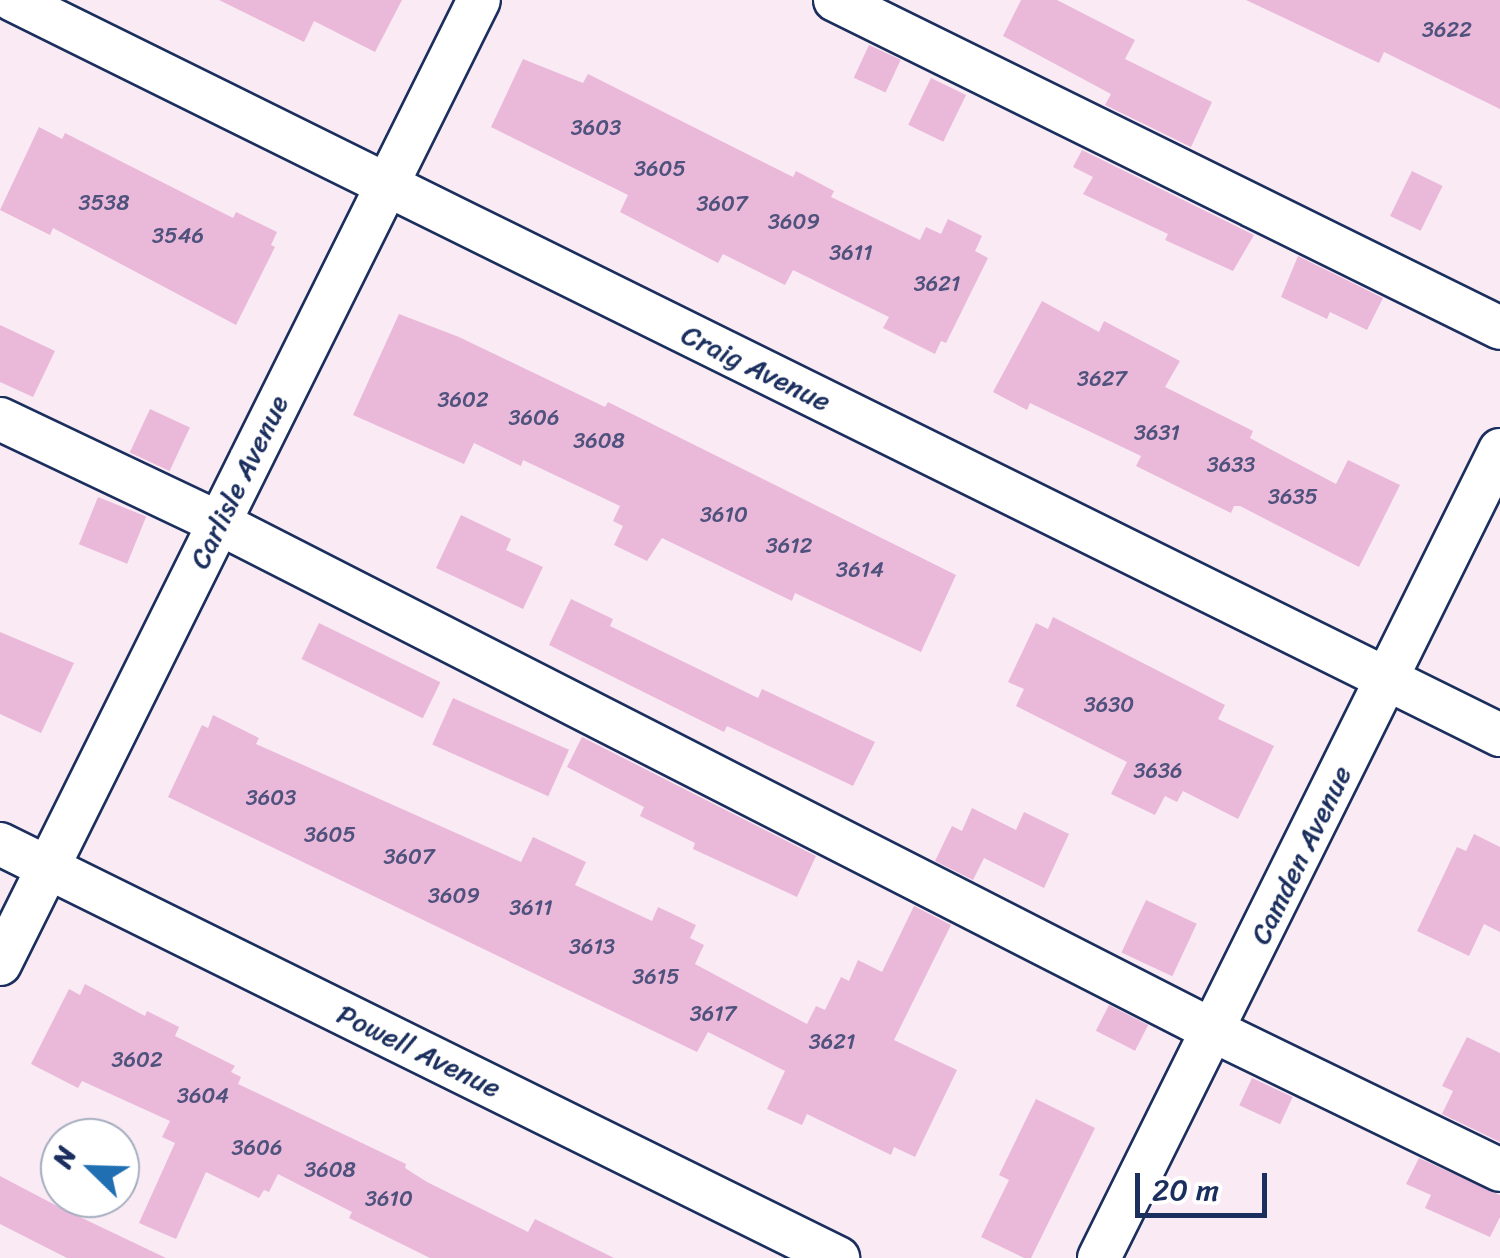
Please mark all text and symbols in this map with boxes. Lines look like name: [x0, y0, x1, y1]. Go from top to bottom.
house number: 3622: [1422, 17, 1472, 43]
house number: 3603: [571, 115, 621, 141]
house number: 3605: [634, 156, 686, 182]
house number: 3538: [79, 190, 129, 216]
house number: 3607: [696, 191, 748, 217]
house number: 3609: [768, 209, 820, 235]
house number: 3546: [152, 223, 204, 249]
house number: 3611: [829, 240, 873, 266]
house number: 3621: [914, 271, 960, 297]
street label: Craig Avenue: [676, 317, 836, 419]
house number: 3627: [1077, 366, 1127, 392]
house number: 3602: [437, 387, 489, 413]
street label: Carlisle Avenue: [183, 390, 295, 574]
house number: 3606: [509, 405, 559, 431]
house number: 3631: [1134, 420, 1180, 446]
house number: 3608: [573, 428, 625, 454]
house number: 3633: [1207, 452, 1255, 478]
house number: 3635: [1268, 484, 1318, 510]
house number: 3610: [700, 502, 748, 528]
house number: 3612: [766, 533, 812, 559]
house number: 3614: [836, 557, 884, 583]
house number: 3630: [1084, 692, 1134, 718]
house number: 3636: [1133, 758, 1183, 784]
street label: Camden Avenue: [1243, 760, 1359, 950]
house number: 3603: [246, 785, 296, 811]
house number: 3605: [304, 822, 356, 848]
house number: 3607: [383, 844, 435, 870]
house number: 3609: [428, 883, 480, 909]
house number: 3611: [509, 895, 553, 921]
house number: 3613: [569, 934, 615, 960]
house number: 3615: [632, 964, 680, 990]
street label: Powell Avenue: [332, 997, 506, 1105]
house number: 3617: [690, 1001, 736, 1027]
house number: 3621: [809, 1029, 855, 1055]
house number: 3602: [111, 1047, 163, 1073]
house number: 3604: [177, 1083, 229, 1109]
north arrow: [40, 1118, 140, 1218]
house number: 3606: [232, 1135, 282, 1161]
text: N: [37, 1138, 90, 1175]
scale bar: [1140, 1153, 1272, 1215]
house number: 3608: [304, 1157, 356, 1183]
text: 20 m: [1152, 1163, 1219, 1217]
house number: 3610: [365, 1186, 413, 1212]

